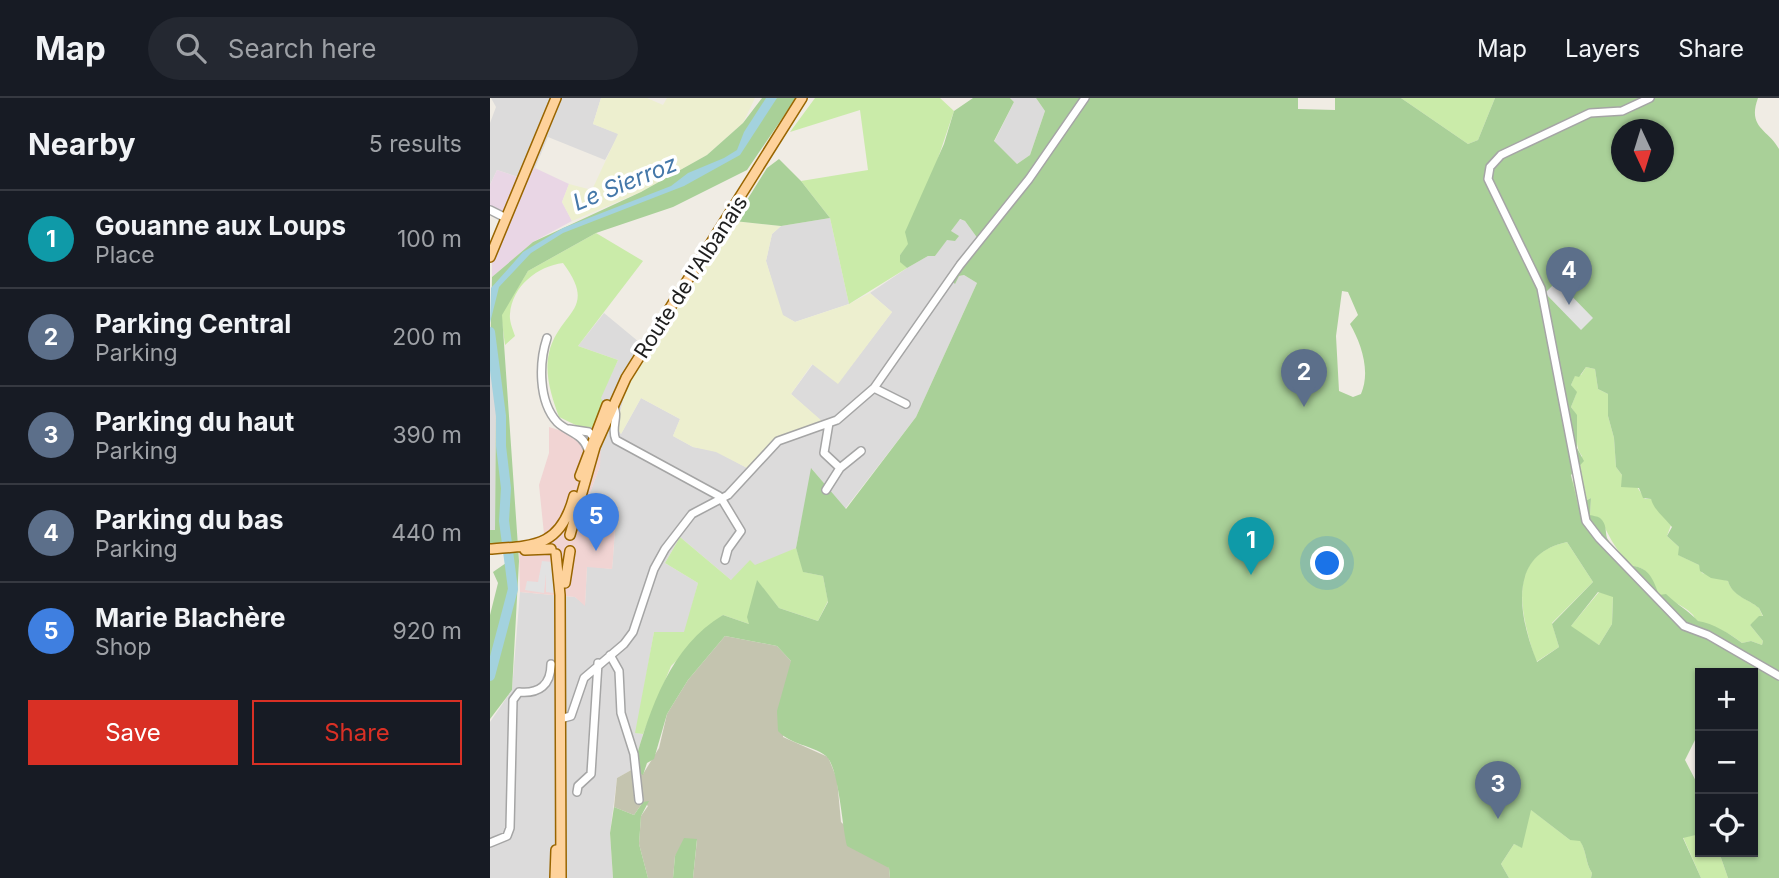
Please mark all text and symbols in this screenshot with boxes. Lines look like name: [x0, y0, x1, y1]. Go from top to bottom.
search box: [148, 17, 638, 80]
text: Map: [35, 28, 106, 68]
icon: search: [172, 29, 210, 67]
text: Search here: [228, 33, 376, 64]
text: Map: [1477, 34, 1527, 63]
text: Layers: [1565, 34, 1640, 63]
text: Share: [1678, 34, 1744, 63]
north arrow: [1611, 119, 1674, 182]
text: Nearby: [28, 126, 136, 162]
text: 5 results: [369, 130, 462, 158]
water label: Le Sierroz: [569, 149, 681, 217]
street label: Route de l'Albanais: [629, 191, 752, 363]
text: Gouanne aux Loups: [95, 210, 346, 241]
text: 1: [46, 225, 56, 253]
text: 100 m: [397, 225, 462, 253]
text: Place: [95, 241, 155, 269]
pin: 4: [1546, 247, 1592, 305]
text: Parking Central: [95, 308, 291, 339]
text: 2: [44, 323, 58, 351]
text: 200 m: [392, 323, 462, 351]
text: Parking: [95, 339, 178, 367]
pin: 2: [1281, 349, 1327, 407]
text: Parking du haut: [95, 406, 294, 437]
text: 3: [44, 421, 58, 449]
text: 390 m: [392, 421, 462, 449]
text: Parking: [95, 437, 178, 465]
pin: 5: [573, 493, 619, 551]
text: Parking du bas: [95, 504, 284, 535]
pin: 1: [1228, 517, 1274, 575]
text: 4: [43, 519, 59, 547]
text: 440 m: [391, 519, 462, 547]
text: Parking: [95, 535, 178, 563]
your location: [1310, 546, 1344, 580]
text: Marie Blachère: [95, 602, 286, 633]
text: 5: [44, 617, 58, 645]
text: 920 m: [393, 617, 462, 645]
text: Shop: [95, 633, 151, 661]
map controls: [1695, 668, 1758, 857]
button: +: [1695, 668, 1758, 731]
button: Save: [28, 700, 238, 765]
button: Share: [252, 700, 462, 765]
button: −: [1695, 731, 1758, 794]
pin: 3: [1475, 761, 1521, 819]
button: locate: [1695, 794, 1758, 857]

